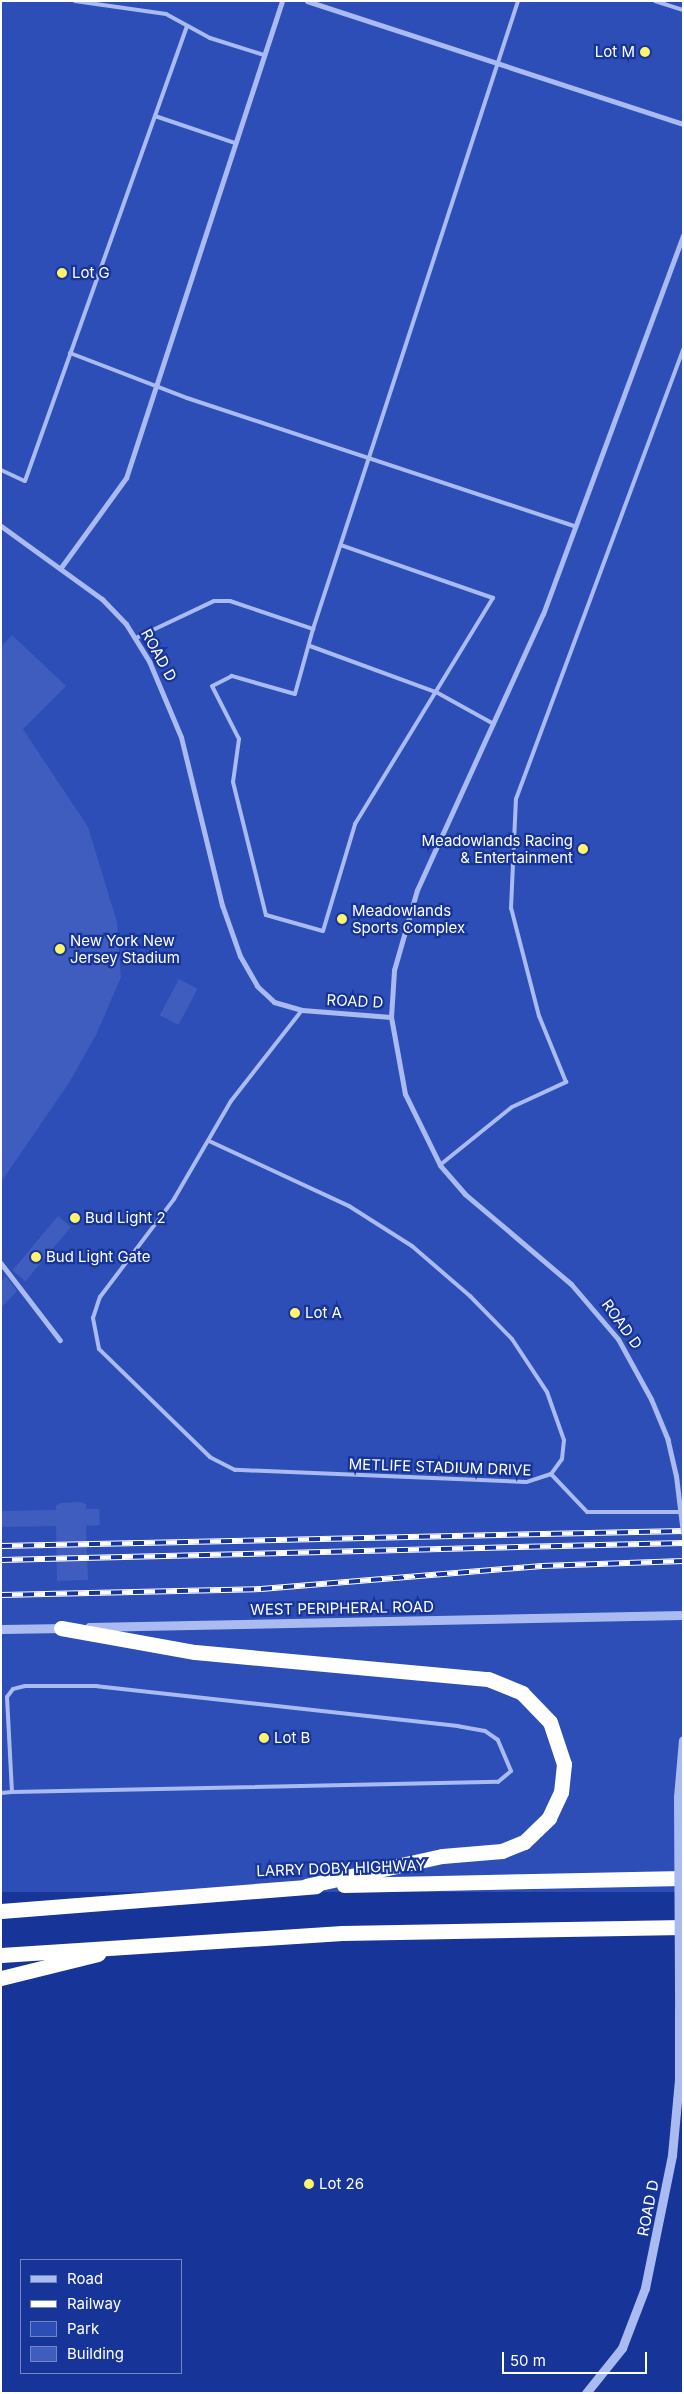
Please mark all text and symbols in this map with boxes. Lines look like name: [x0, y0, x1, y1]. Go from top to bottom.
place label: Lot M: [595, 43, 635, 61]
marker: Lot M: [639, 46, 651, 58]
place label: Lot G: [72, 264, 110, 282]
marker: Lot G: [56, 267, 68, 279]
street label: ROAD D: [137, 626, 181, 684]
place label: Meadowlands Racing & Entertainment: [421, 831, 573, 866]
marker: Meadowlands Racing & Entertainment: [577, 843, 589, 855]
place label: Meadowlands Sports Complex: [352, 901, 465, 936]
marker: Meadowlands Sports Complex: [336, 913, 348, 925]
place label: New York New Jersey Stadium: [70, 931, 180, 966]
marker: New York New Jersey Stadium: [54, 943, 66, 955]
street label: ROAD D: [326, 991, 384, 1011]
place label: Bud Light 2: [85, 1209, 166, 1227]
marker: Bud Light 2: [69, 1212, 81, 1224]
place label: Bud Light Gate: [46, 1248, 151, 1266]
marker: Bud Light Gate: [30, 1251, 42, 1263]
street label: ROAD D: [598, 1296, 646, 1352]
place label: Lot A: [305, 1304, 342, 1322]
marker: Lot A: [289, 1307, 301, 1319]
street label: METLIFE STADIUM DRIVE: [348, 1455, 532, 1479]
street label: WEST PERIPHERAL ROAD: [250, 1597, 434, 1619]
place label: Lot B: [274, 1729, 310, 1747]
marker: Lot B: [258, 1732, 270, 1744]
street label: LARRY DOBY HIGHWAY: [256, 1856, 426, 1880]
place label: Lot 26: [319, 2175, 364, 2193]
marker: Lot 26: [303, 2178, 315, 2190]
street label: ROAD D: [634, 2178, 662, 2238]
legend: [20, 2259, 182, 2374]
text: Road: [67, 2269, 103, 2288]
text: Railway: [67, 2294, 121, 2313]
text: Park: [67, 2319, 99, 2338]
scale bar: [504, 2342, 649, 2374]
text: Building: [67, 2344, 124, 2363]
text: 50 m: [510, 2351, 546, 2370]

